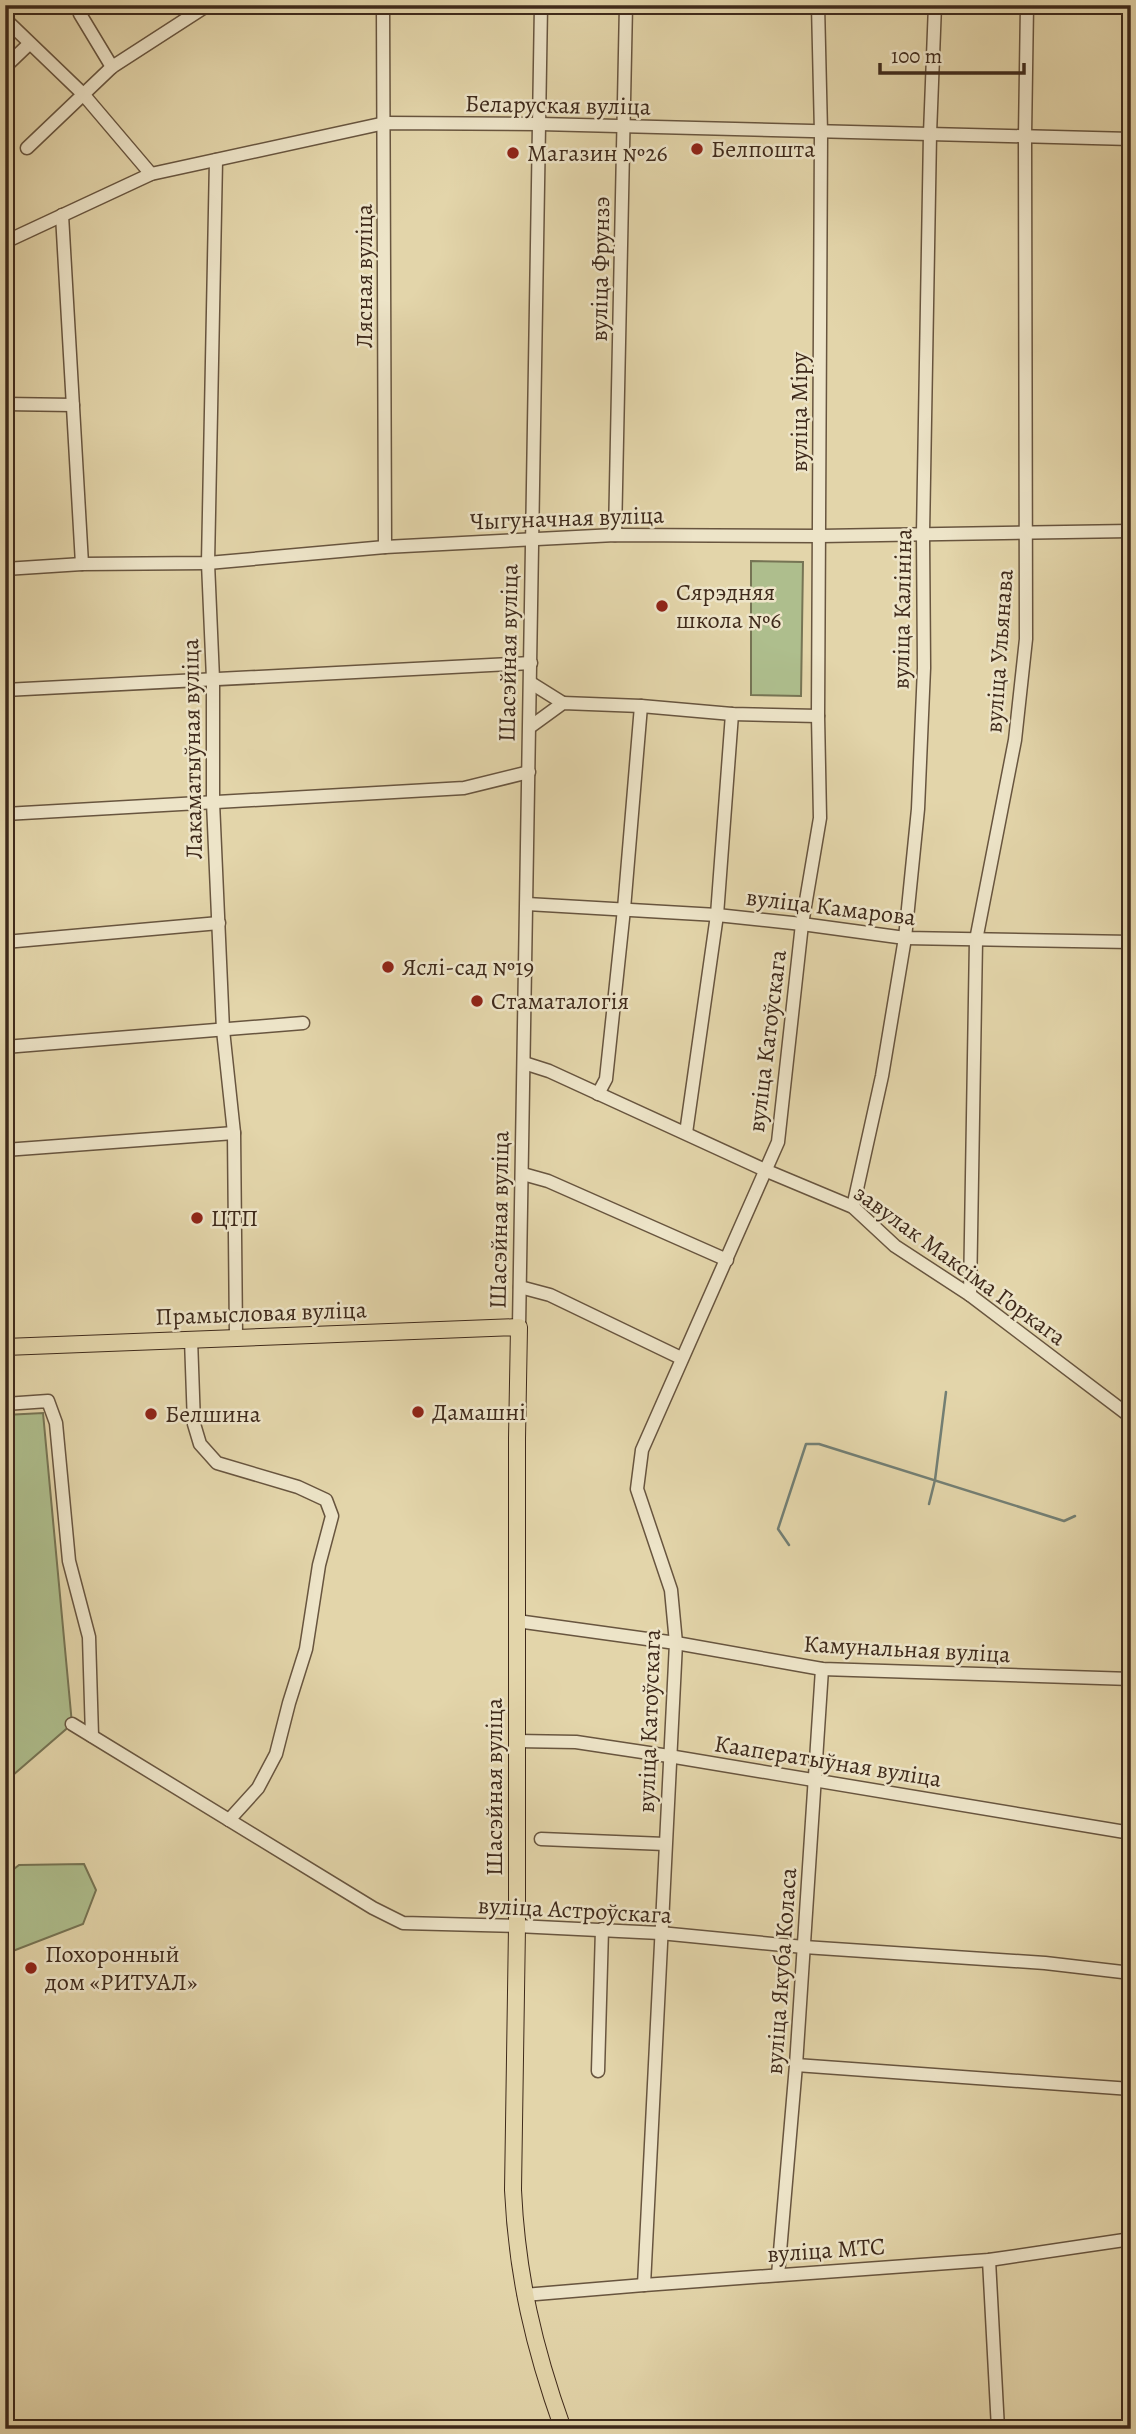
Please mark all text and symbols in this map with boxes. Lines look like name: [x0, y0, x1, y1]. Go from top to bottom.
scale bar: [880, 32, 1024, 76]
text: 100 m: [891, 42, 942, 70]
street label: Беларуская вуліца: [465, 87, 651, 123]
place label: Белпошта: [711, 133, 815, 165]
place label: Магазин №26: [527, 137, 668, 169]
marker: Белпошта: [689, 141, 705, 157]
marker: Магазин №26: [505, 145, 521, 161]
street label: вуліца Фрунзэ: [583, 196, 617, 342]
street label: Лясная вуліца: [348, 204, 380, 348]
street label: вуліца Міру: [783, 352, 815, 472]
street label: Чыгуначная вуліца: [469, 499, 665, 537]
street label: вуліца Калініна: [885, 528, 919, 690]
street label: Шасэйная вуліца: [490, 564, 526, 742]
street label: вуліца Ульянава: [977, 568, 1021, 734]
place label: Сярэдняя школа №6: [676, 576, 781, 636]
marker: Сярэдняя школа №6: [654, 598, 670, 614]
street label: Лакаматыўная вуліца: [174, 638, 210, 860]
street label: вуліца Камарова: [744, 881, 918, 933]
street label: вуліца Катоўскага: [740, 948, 794, 1134]
place label: Яслі-сад №19: [402, 951, 534, 983]
marker: Яслі-сад №19: [380, 959, 396, 975]
place label: Стаматалогія: [491, 985, 629, 1017]
marker: Стаматалогія: [469, 993, 485, 1009]
street label: Шасэйная вуліца: [481, 1131, 517, 1309]
street label: завулак Максіма Горкага: [847, 1177, 1073, 1353]
place label: ЦТП: [211, 1202, 258, 1234]
marker: ЦТП: [189, 1210, 205, 1226]
street label: Прамысловая вуліца: [155, 1293, 367, 1333]
place label: Дамашні: [432, 1396, 526, 1428]
place label: Белшина: [165, 1398, 261, 1430]
marker: Дамашні: [410, 1404, 426, 1420]
marker: Белшина: [143, 1406, 159, 1422]
street label: Камунальная вуліца: [803, 1628, 1011, 1670]
street label: вуліца Катоўскага: [630, 1629, 668, 1813]
street label: Шасэйная вуліца: [478, 1698, 510, 1876]
street label: Кааператыўная вуліца: [712, 1727, 944, 1795]
street label: вуліца Якуба Коласа: [758, 1866, 804, 2076]
street label: вуліца Астроўскага: [477, 1889, 673, 1931]
place label: Похоронный дом «РИТУАЛ»: [44, 1938, 197, 1998]
marker: Похоронный дом «РИТУАЛ»: [23, 1960, 39, 1976]
street label: вуліца МТС: [766, 2230, 886, 2270]

